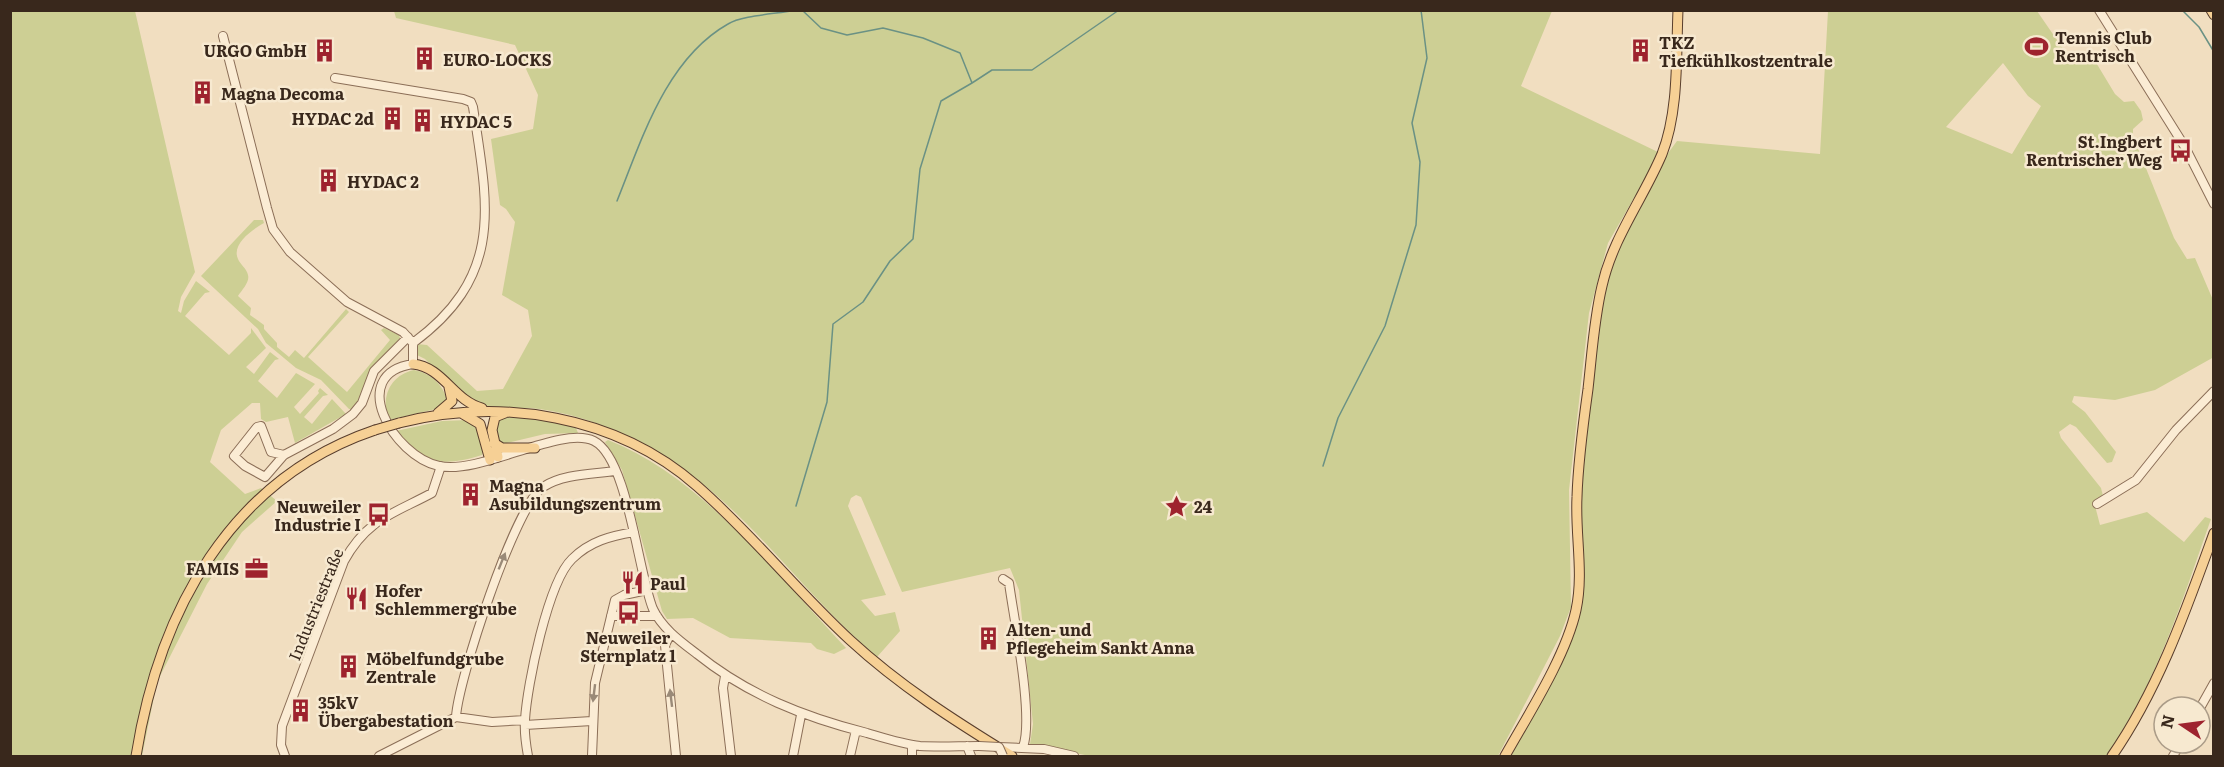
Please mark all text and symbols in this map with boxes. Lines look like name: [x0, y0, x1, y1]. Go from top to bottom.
place label: Tennis Club Rentrisch: [2055, 25, 2152, 67]
place label: TKZ Tiefkühlkostzentrale: [1659, 30, 1833, 72]
sports icon: Tennis Club Rentrisch: [2024, 33, 2050, 59]
building icon: URGO GmbH: [312, 37, 338, 63]
place label: URGO GmbH: [203, 38, 307, 62]
building icon: TKZ Tiefkühlkostzentrale: [1628, 38, 1654, 64]
building icon: EURO-LOCKS: [412, 46, 438, 72]
place label: EURO-LOCKS: [443, 47, 552, 71]
building icon: Magna Decoma: [190, 80, 216, 106]
place label: Magna Decoma: [221, 81, 345, 105]
building icon: HYDAC 2d: [379, 105, 405, 131]
place label: HYDAC 2d: [292, 106, 374, 130]
building icon: HYDAC 5: [409, 108, 435, 134]
place label: HYDAC 5: [440, 109, 512, 133]
place label: St.Ingbert Rentrischer Weg: [2026, 129, 2162, 171]
bus stop icon: St.Ingbert Rentrischer Weg: [2167, 137, 2193, 163]
building icon: HYDAC 2: [316, 168, 342, 194]
place label: HYDAC 2: [347, 169, 419, 193]
place label: Magna Asubildungszentrum: [489, 473, 661, 515]
building icon: Magna Asubildungszentrum: [458, 481, 484, 507]
place icon: 24: [1163, 493, 1189, 519]
place label: Neuweiler Industrie I: [274, 494, 361, 536]
place label: 24: [1194, 494, 1213, 518]
bus stop icon: Neuweiler Industrie I: [366, 502, 392, 528]
street label: Industriestraße: [282, 544, 348, 664]
one-way arrow: [498, 552, 507, 570]
office icon: FAMIS: [244, 555, 270, 581]
place label: FAMIS: [186, 556, 239, 580]
restaurant icon: Paul: [619, 570, 645, 596]
place label: Paul: [650, 571, 686, 595]
place label: Hofer Schlemmergrube: [375, 578, 517, 620]
restaurant icon: Hofer Schlemmergrube: [344, 586, 370, 612]
bus stop icon: Neuweiler Sternplatz 1: [615, 599, 641, 625]
place label: Alten- und Pflegeheim Sankt Anna: [1006, 617, 1195, 659]
place label: Neuweiler Sternplatz 1: [580, 625, 676, 667]
building icon: Alten- und Pflegeheim Sankt Anna: [975, 625, 1001, 651]
place label: Möbelfundgrube Zentrale: [366, 646, 504, 688]
building icon: Möbelfundgrube Zentrale: [335, 654, 361, 680]
one-way arrow: [589, 684, 599, 703]
one-way arrow: [666, 689, 676, 708]
place label: 35kV Übergabestation: [318, 690, 454, 732]
north arrow: [2152, 695, 2212, 755]
building icon: 35kV Übergabestation: [287, 698, 313, 724]
text: N: [2153, 712, 2180, 731]

